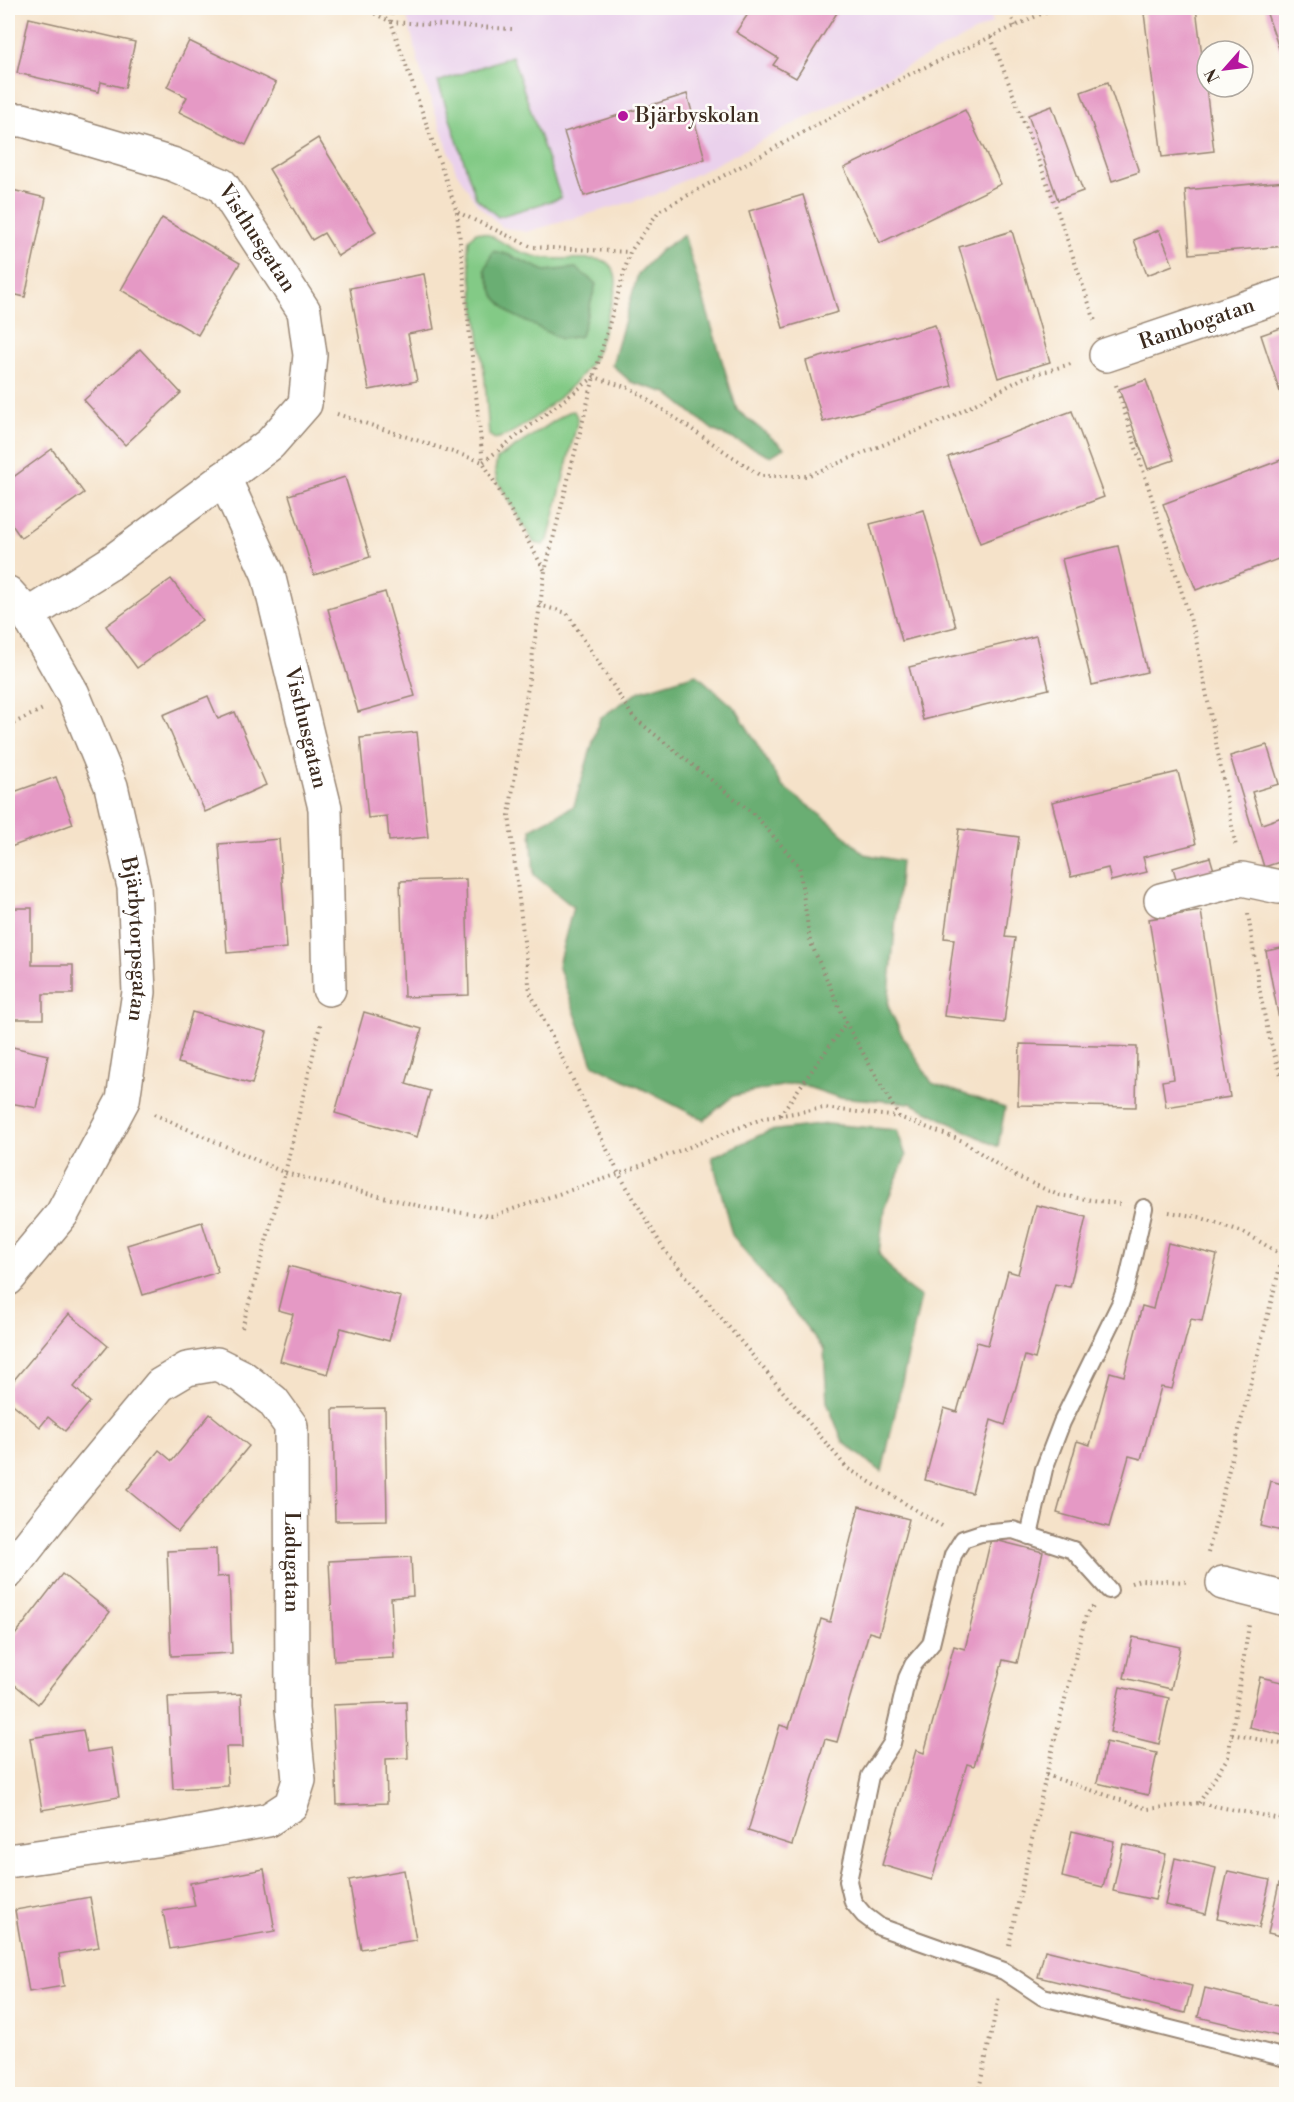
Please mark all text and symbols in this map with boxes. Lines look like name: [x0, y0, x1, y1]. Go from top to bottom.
north arrow: [1195, 39, 1255, 99]
text: N: [1201, 65, 1224, 86]
place label: Bjärbyskolan: [634, 103, 760, 129]
marker: Bjärbyskolan: [616, 109, 630, 123]
street label: Visthusgatan: [211, 178, 302, 298]
street label: Rambogatan: [1136, 292, 1259, 356]
street label: Visthusgatan: [278, 664, 333, 792]
street label: Bjärbytorpsgatan: [114, 853, 152, 1024]
street label: Ladugatan: [278, 1511, 305, 1613]

